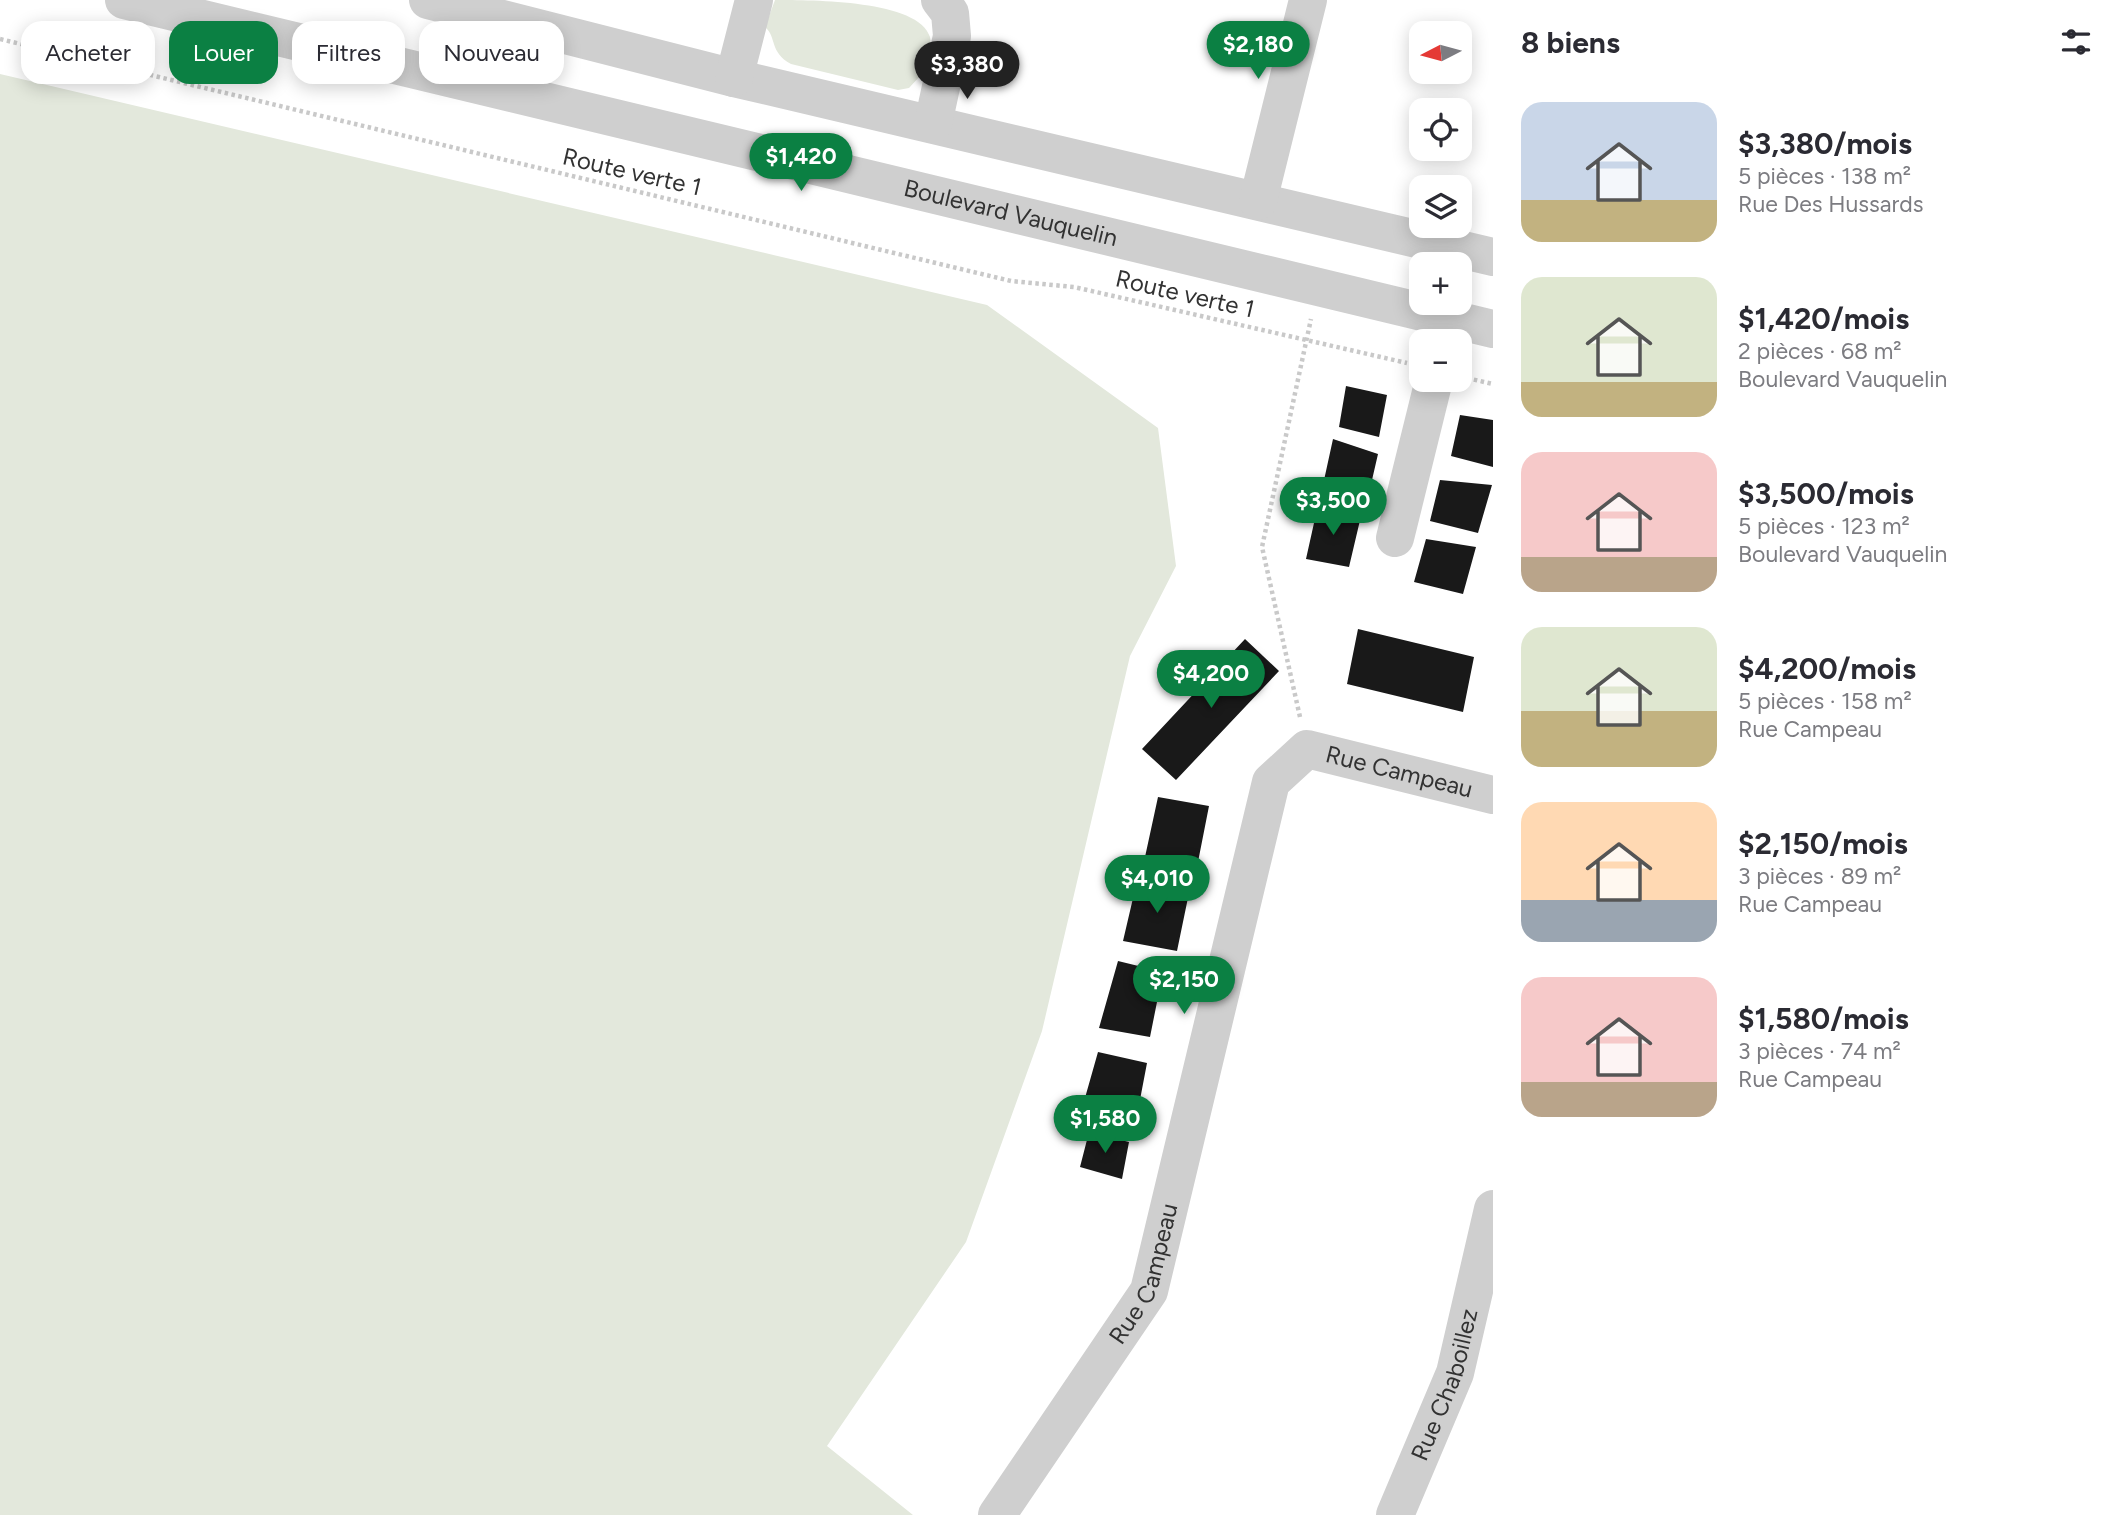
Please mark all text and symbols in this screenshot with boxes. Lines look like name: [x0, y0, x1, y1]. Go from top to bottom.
chip: Acheter: [21, 21, 155, 84]
chip: Louer: [169, 21, 278, 84]
chip: Filtres: [292, 21, 405, 84]
chip: Nouveau: [419, 21, 564, 84]
north arrow: [1409, 21, 1472, 84]
map controls: [1409, 21, 1472, 392]
pin: $2,180: [1201, 22, 1315, 81]
icon: filters: [2057, 23, 2095, 61]
text: 8 biens: [1521, 24, 1620, 61]
text: $2,180: [1223, 30, 1293, 58]
pin: $3,380: [910, 42, 1024, 101]
text: $3,380: [930, 50, 1004, 78]
button: locate: [1409, 98, 1472, 161]
text: $3,380/mois: [1738, 125, 1912, 162]
icon: home: [1577, 130, 1661, 214]
pin: $1,420: [744, 134, 858, 193]
street label: Route verte 1: [560, 141, 704, 202]
text: $1,420: [765, 142, 837, 170]
text: 5 pièces · 138 m²: [1738, 162, 1911, 190]
street label: Boulevard Vauquelin: [901, 173, 1121, 252]
button: layers: [1409, 175, 1472, 238]
text: Rue Des Hussards: [1738, 190, 1924, 218]
button: +: [1409, 252, 1472, 315]
street label: Route verte 1: [1113, 263, 1257, 324]
text: $1,420/mois: [1738, 300, 1909, 337]
icon: home: [1577, 305, 1661, 389]
button: −: [1409, 329, 1472, 392]
text: 2 pièces · 68 m²: [1738, 337, 1902, 365]
text: Boulevard Vauquelin: [1738, 365, 1947, 393]
text: $3,500/mois: [1738, 475, 1914, 512]
pin: $3,500: [1276, 477, 1390, 537]
icon: home: [1577, 480, 1661, 564]
text: $3,500: [1296, 486, 1370, 514]
text: 5 pièces · 123 m²: [1738, 512, 1910, 540]
text: Boulevard Vauquelin: [1738, 540, 1947, 568]
pin: $4,200: [1154, 650, 1268, 710]
text: $4,200/mois: [1738, 650, 1916, 687]
icon: home: [1577, 655, 1661, 739]
text: $4,200: [1173, 659, 1249, 687]
text: 5 pièces · 158 m²: [1738, 687, 1912, 715]
text: Rue Campeau: [1738, 715, 1882, 743]
street label: Rue Campeau: [1323, 739, 1476, 803]
text: $2,150/mois: [1738, 825, 1908, 862]
icon: home: [1577, 830, 1661, 914]
pin: $4,010: [1100, 856, 1214, 915]
text: 3 pièces · 89 m²: [1738, 862, 1901, 890]
text: $4,010: [1121, 864, 1193, 892]
text: Rue Campeau: [1738, 890, 1882, 918]
pin: $2,150: [1127, 956, 1241, 1016]
text: $2,150: [1149, 965, 1219, 993]
text: $1,580/mois: [1738, 1000, 1909, 1037]
icon: home: [1577, 1005, 1661, 1089]
text: 3 pièces · 74 m²: [1738, 1037, 1901, 1065]
text: Rue Campeau: [1738, 1065, 1882, 1093]
pin: $1,580: [1048, 1096, 1162, 1155]
text: $1,580: [1070, 1104, 1140, 1132]
street label: Rue Campeau: [1102, 1200, 1183, 1349]
street label: Rue Chaboillez: [1405, 1306, 1483, 1465]

